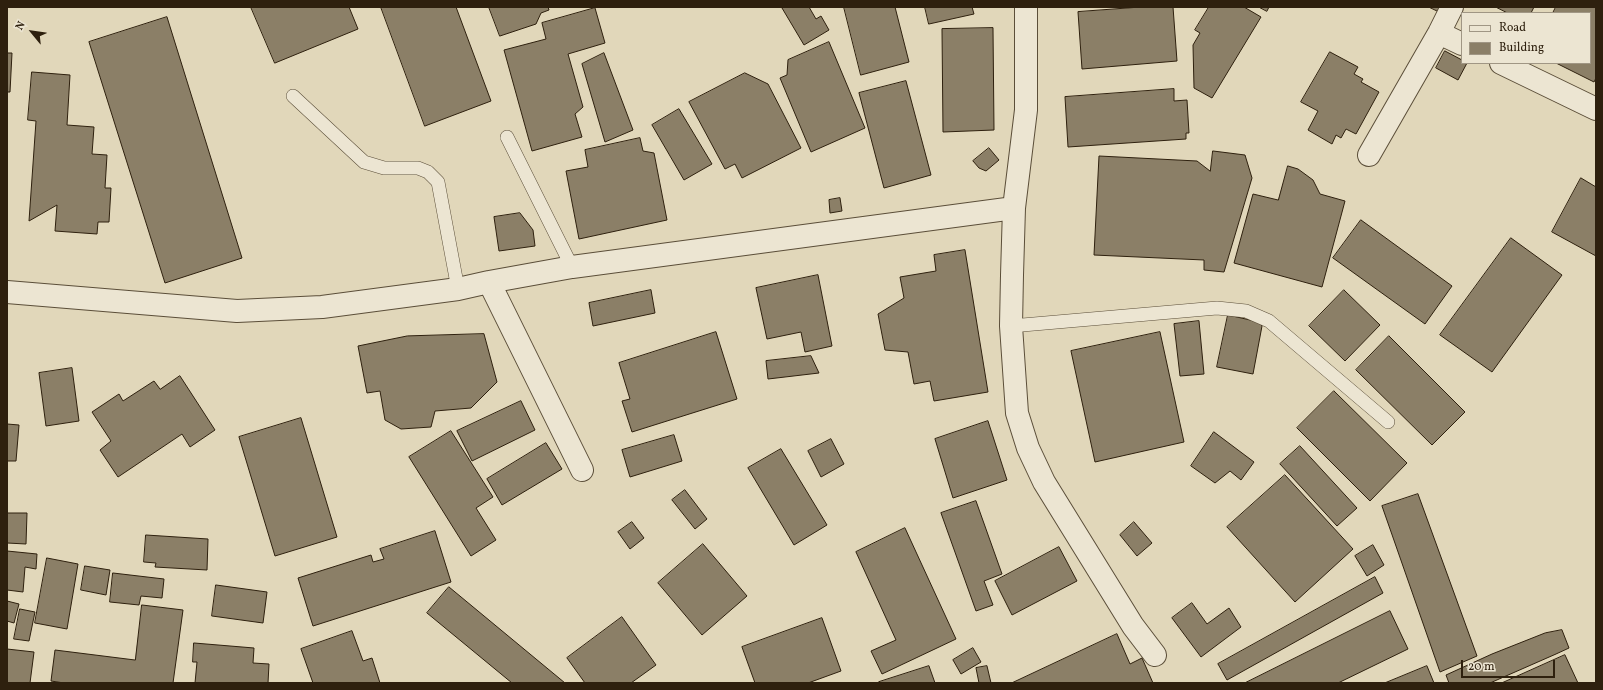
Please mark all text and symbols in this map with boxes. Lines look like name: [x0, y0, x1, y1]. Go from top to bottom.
north arrow: [12, 12, 52, 52]
legend: [1461, 12, 1591, 64]
text: N: [13, 19, 30, 33]
text: Road: [1499, 20, 1526, 36]
text: Building: [1499, 40, 1544, 56]
scale bar: [1463, 652, 1557, 678]
text: 20 m: [1468, 659, 1495, 675]

